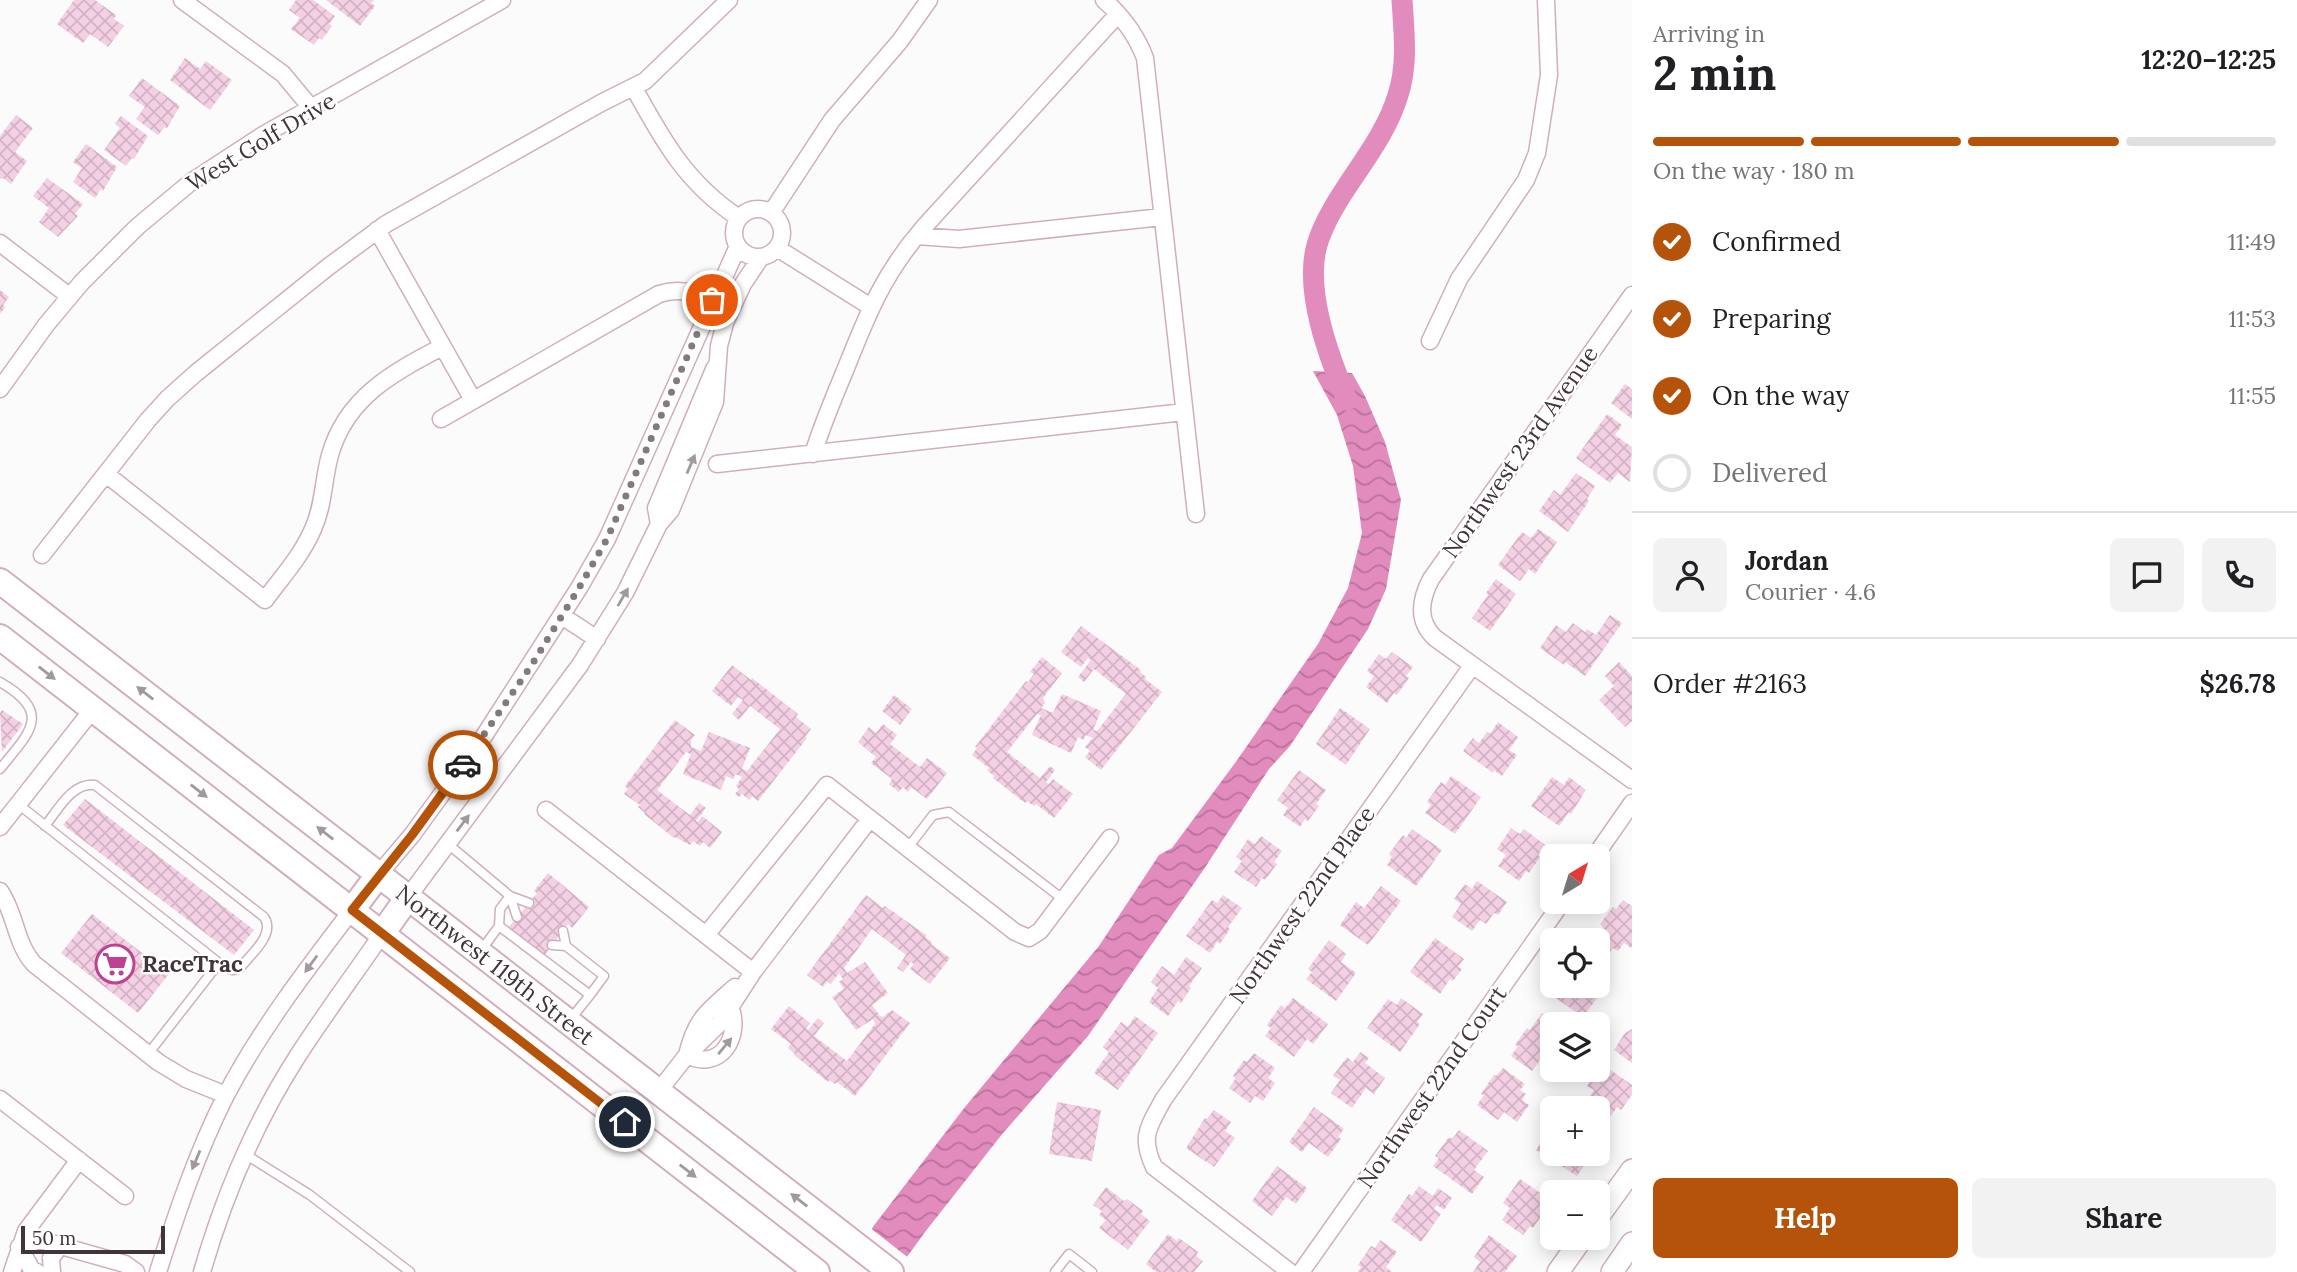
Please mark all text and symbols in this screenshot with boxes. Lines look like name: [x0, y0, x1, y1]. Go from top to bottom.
text: Arriving in: [1653, 19, 1765, 48]
text: 12:20–12:25: [2141, 43, 2276, 76]
text: 2 min: [1653, 44, 1776, 103]
street label: West Golf Drive: [181, 86, 340, 197]
text: On the way · 180 m: [1653, 156, 1854, 185]
icon: check: [1653, 223, 1691, 261]
text: Confirmed: [1712, 225, 1841, 258]
text: 11:49: [2228, 227, 2276, 256]
pin: [682, 270, 742, 330]
icon: bag: [693, 281, 731, 319]
icon: check: [1653, 300, 1691, 338]
text: Preparing: [1712, 302, 1831, 335]
text: 11:53: [2228, 304, 2276, 333]
street label: Northwest 23rd Avenue: [1435, 340, 1604, 563]
icon: check: [1653, 377, 1691, 415]
text: On the way: [1712, 379, 1849, 412]
text: 11:55: [2228, 381, 2276, 410]
one-way arrow: [685, 453, 696, 474]
text: Delivered: [1712, 456, 1828, 489]
button: person: [1653, 538, 1727, 612]
button: chat: [2110, 538, 2184, 612]
button: phone: [2202, 538, 2276, 612]
text: Jordan: [1745, 544, 1829, 577]
text: Courier · 4.6: [1745, 577, 1876, 606]
one-way arrow: [616, 588, 629, 607]
one-way arrow: [37, 665, 55, 680]
text: Order #2163: [1653, 667, 1807, 700]
text: $26.78: [2200, 667, 2276, 700]
one-way arrow: [136, 686, 154, 701]
courier: [428, 730, 498, 800]
icon: car: [444, 746, 482, 784]
one-way arrow: [190, 784, 208, 799]
street label: Northwest 22nd Place: [1222, 800, 1381, 1009]
one-way arrow: [456, 814, 470, 832]
one-way arrow: [316, 825, 334, 840]
north arrow: [1540, 844, 1610, 914]
map controls: [1540, 844, 1610, 1250]
street label: Northwest 119th Street: [390, 878, 600, 1051]
button: locate: [1540, 928, 1610, 998]
supermarket icon: RaceTrac: [94, 943, 136, 985]
place label: RaceTrac: [142, 949, 243, 978]
one-way arrow: [303, 955, 318, 973]
street label: Northwest 22nd Court: [1351, 980, 1512, 1193]
button: layers: [1540, 1012, 1610, 1082]
one-way arrow: [717, 1038, 732, 1056]
pin: [595, 1092, 655, 1152]
button: +: [1540, 1096, 1610, 1166]
icon: home: [606, 1103, 644, 1141]
one-way arrow: [190, 1150, 201, 1171]
one-way arrow: [679, 1164, 697, 1178]
button: Help: [1653, 1178, 1958, 1258]
button: Share: [1972, 1178, 2276, 1258]
button: −: [1540, 1180, 1610, 1250]
one-way arrow: [790, 1194, 808, 1208]
scale bar: [21, 1223, 164, 1255]
text: 50 m: [32, 1226, 76, 1250]

